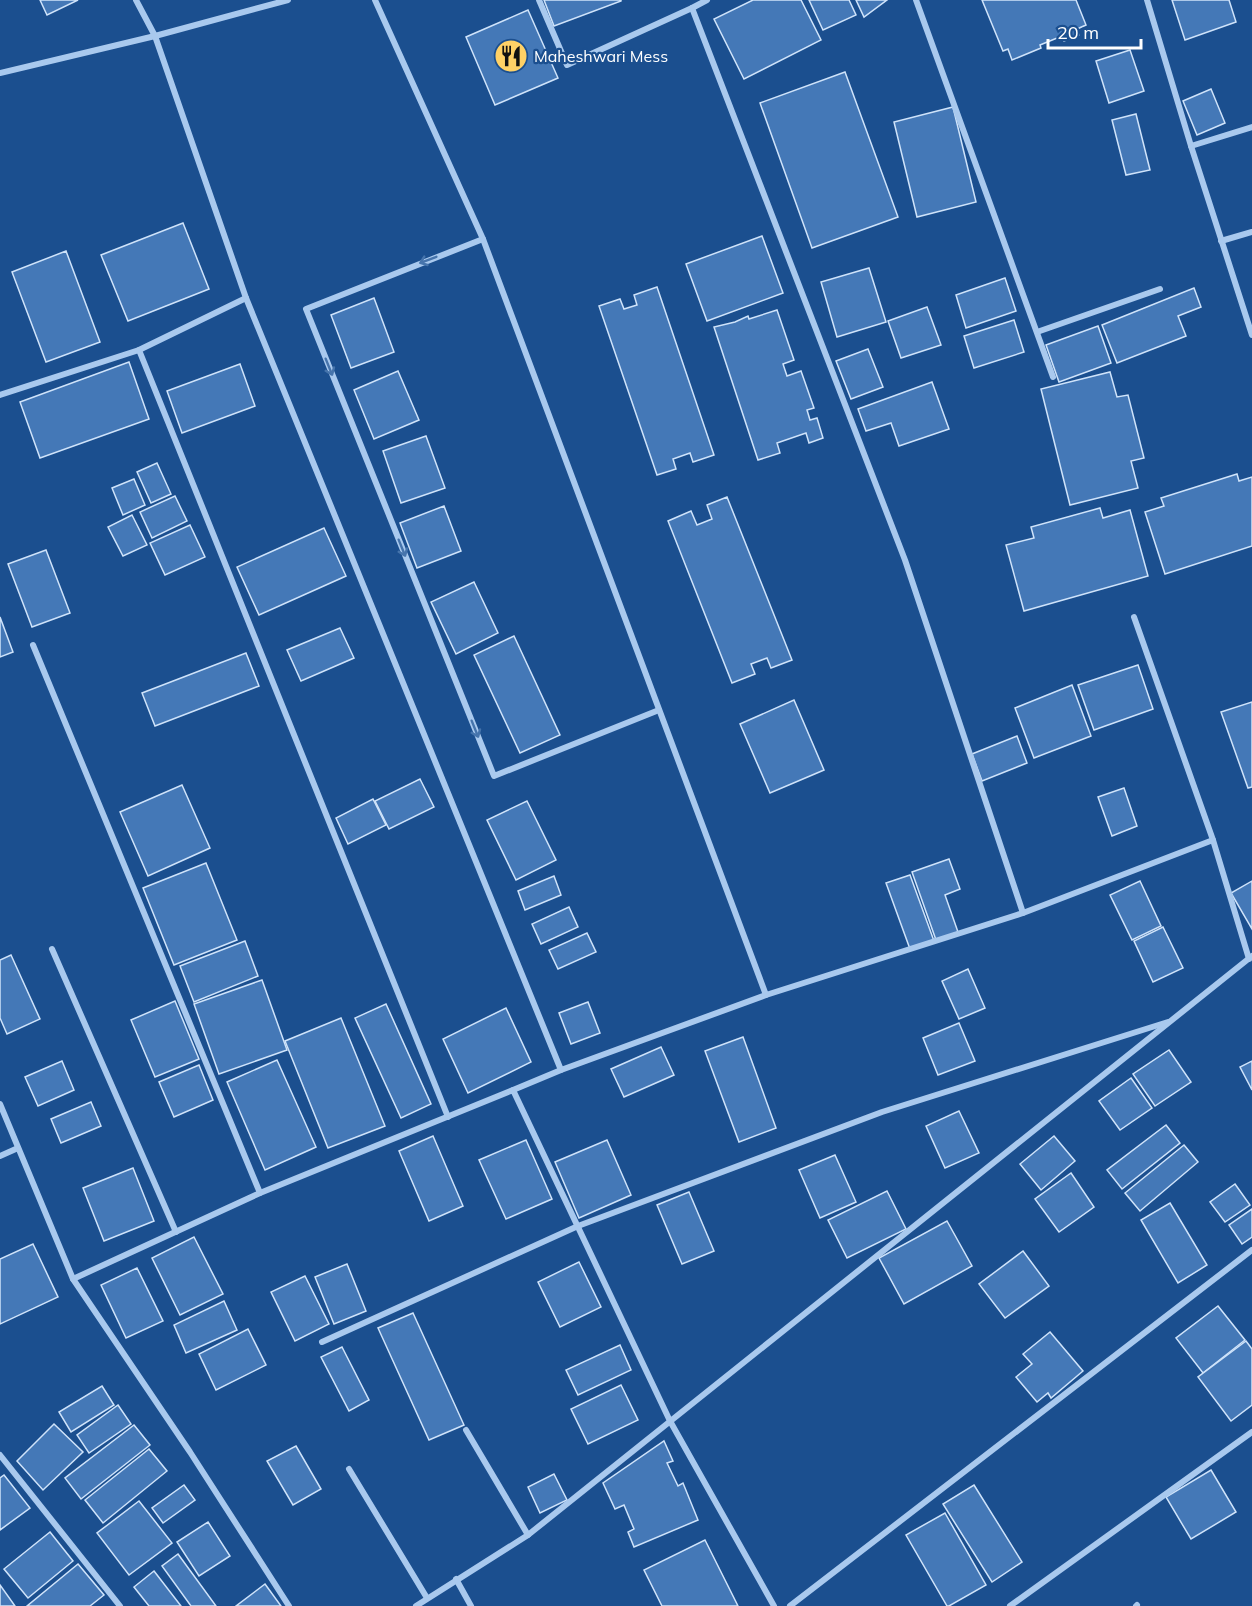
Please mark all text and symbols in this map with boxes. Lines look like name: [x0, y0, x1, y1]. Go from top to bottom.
scale bar: [1048, 12, 1141, 50]
text: 20 m: [1057, 21, 1099, 44]
restaurant icon: Maheshwari Mess: [493, 38, 529, 74]
place label: Maheshwari Mess: [534, 46, 668, 66]
one-way arrow: [420, 256, 438, 267]
one-way arrow: [324, 357, 335, 376]
one-way arrow: [397, 538, 408, 557]
one-way arrow: [470, 719, 481, 738]

